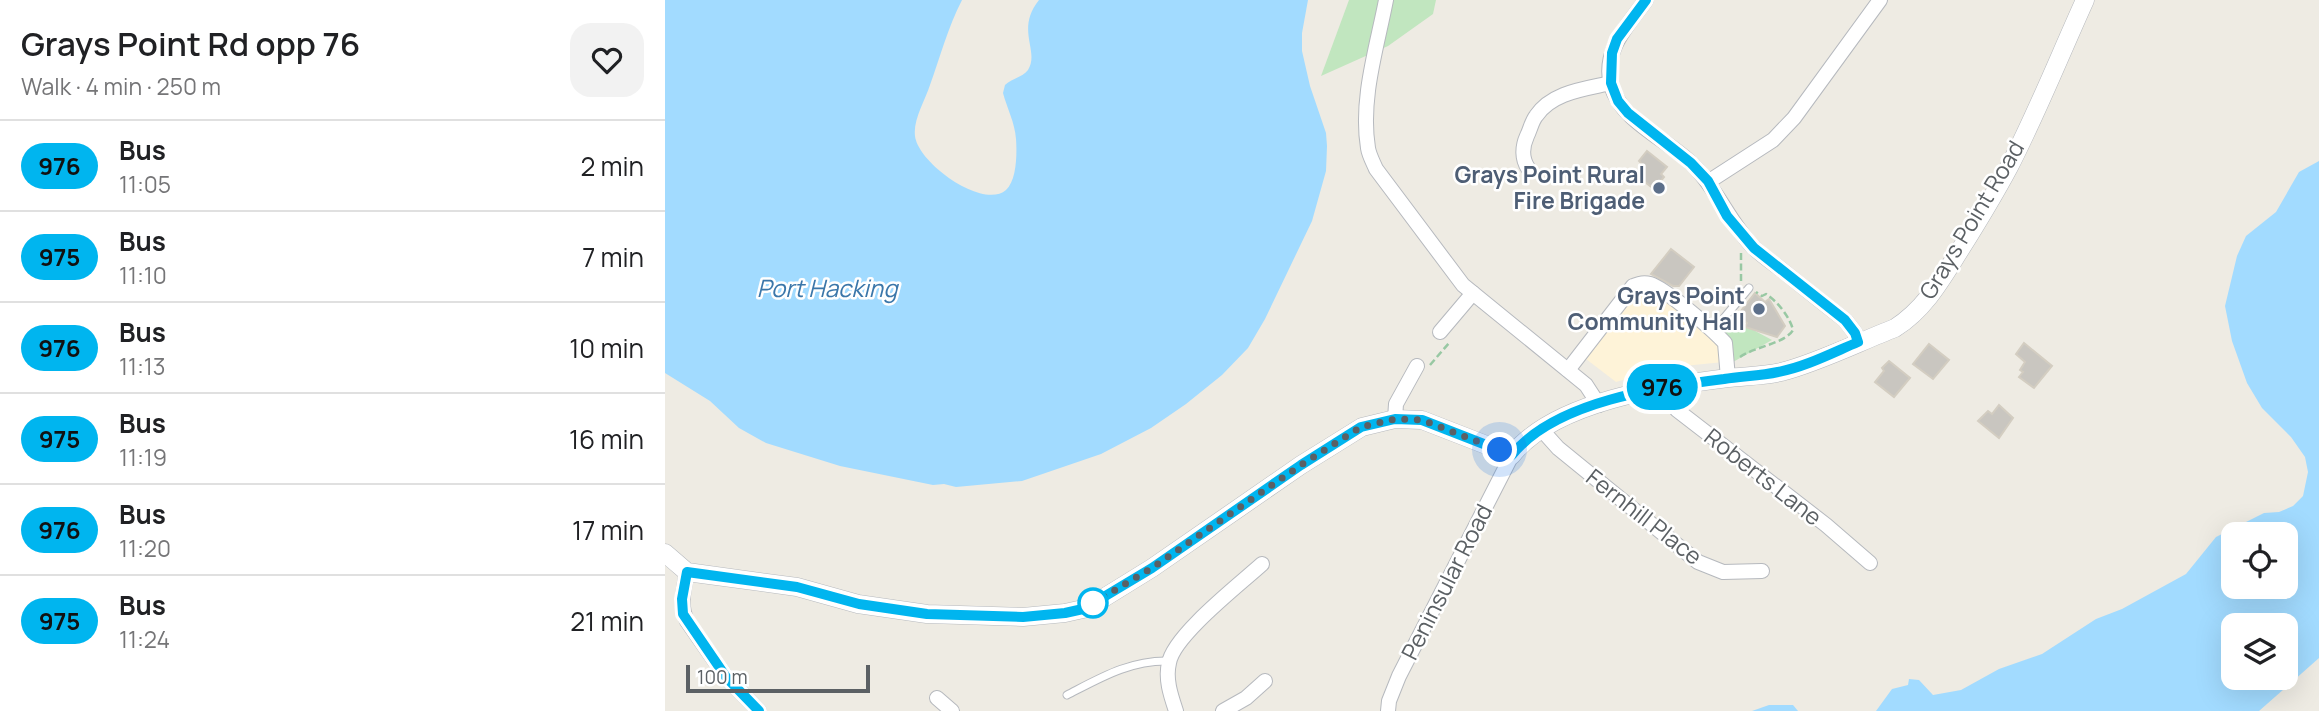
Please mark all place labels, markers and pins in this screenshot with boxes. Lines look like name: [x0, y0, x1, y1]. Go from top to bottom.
place label: Grays Point Rural Fire Brigade: [1455, 158, 1645, 216]
marker: Grays Point Rural Fire Brigade: [1651, 180, 1667, 196]
place label: Grays Point Community Hall: [1567, 279, 1745, 337]
marker: Grays Point Community Hall: [1751, 301, 1767, 317]
unlabelled marker: [1078, 588, 1108, 618]

